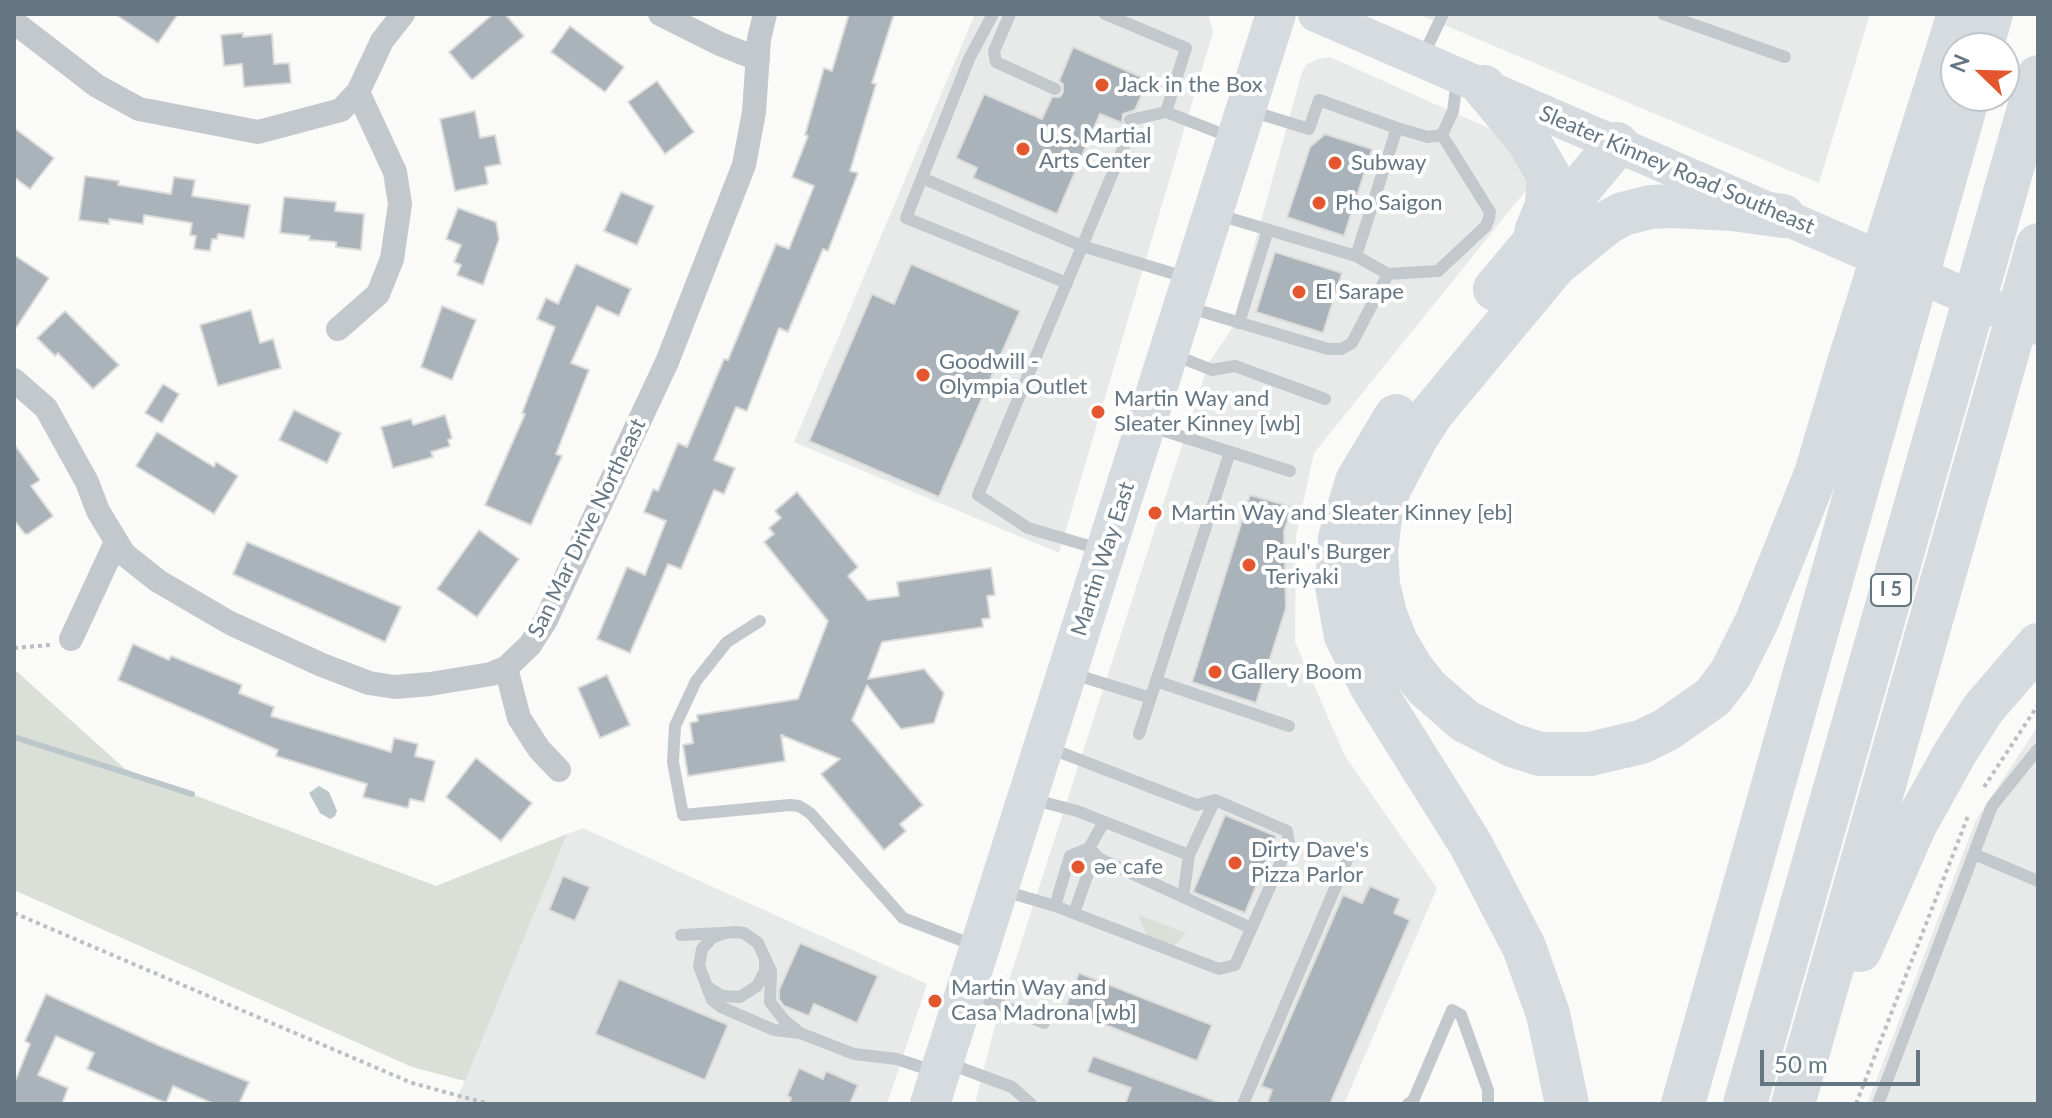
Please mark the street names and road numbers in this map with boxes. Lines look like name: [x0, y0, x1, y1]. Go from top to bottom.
street label: Sleater Kinney Road Southeast: [1535, 100, 1819, 240]
street label: San Mar Drive Northeast: [522, 414, 652, 642]
street label: Martin Way East: [1066, 479, 1140, 639]
road number: I 5: [1871, 574, 1911, 606]

